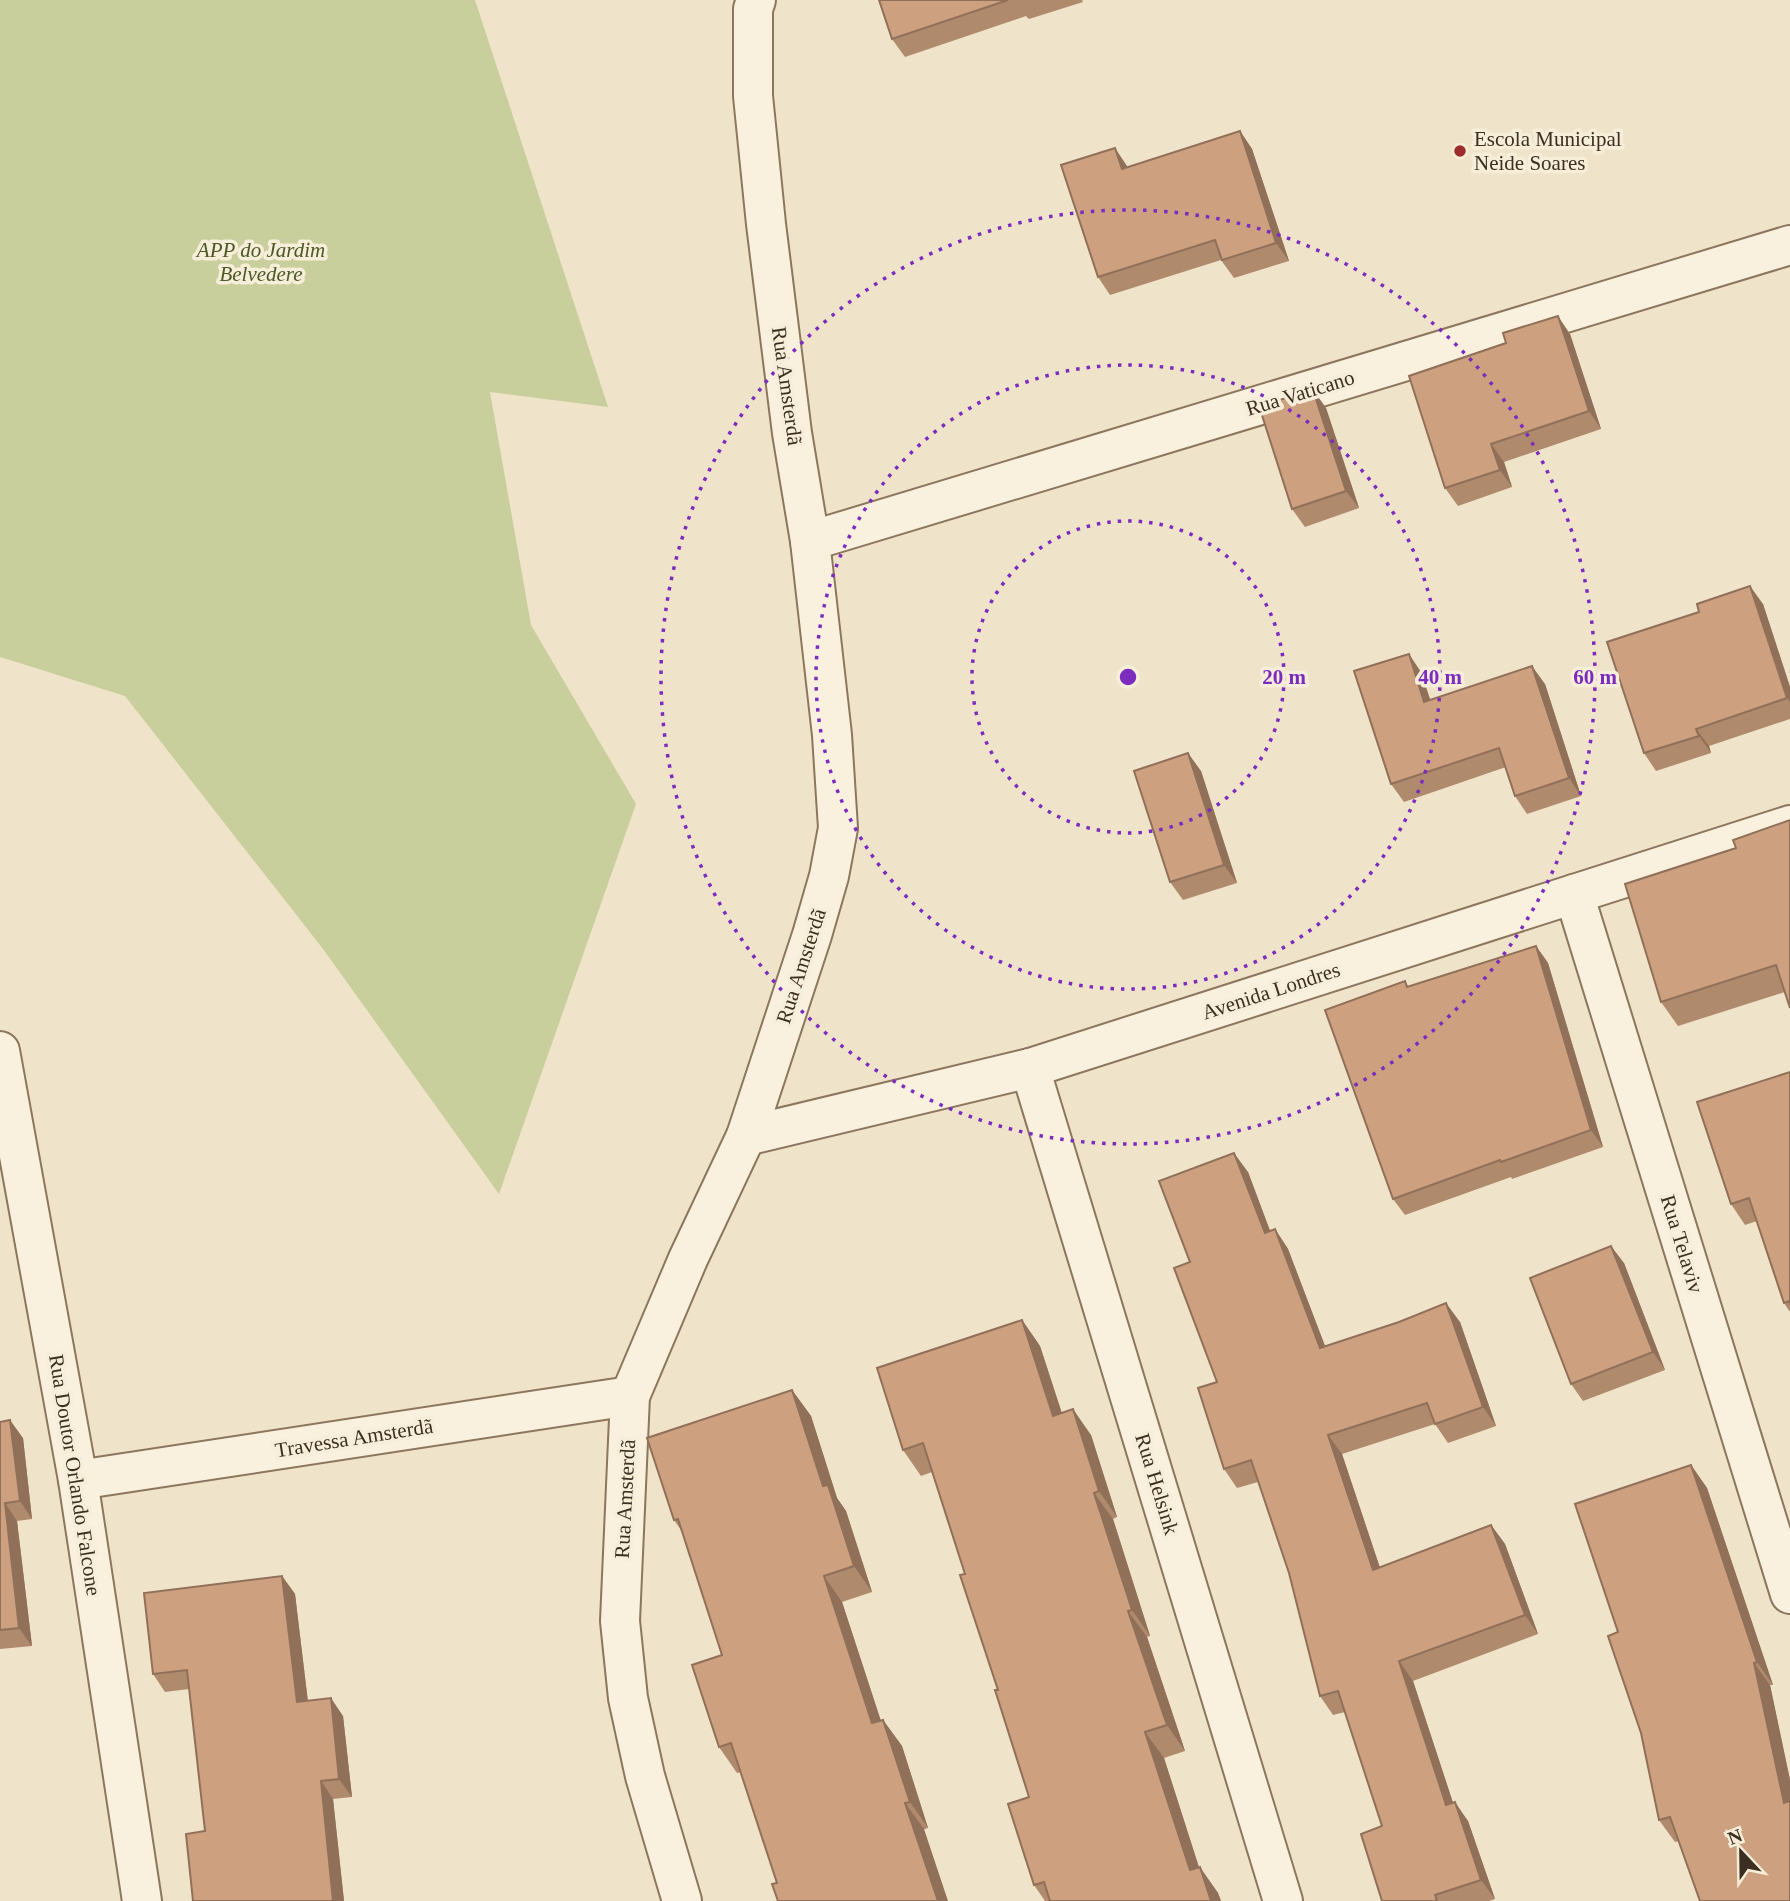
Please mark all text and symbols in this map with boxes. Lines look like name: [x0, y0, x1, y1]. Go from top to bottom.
place label: Escola Municipal Neide Soares: [1474, 127, 1622, 175]
marker: Escola Municipal Neide Soares: [1452, 143, 1468, 159]
park label: APP do Jardim Belvedere: [195, 238, 325, 286]
street label: Rua Amsterdã: [767, 325, 807, 448]
street label: Rua Vaticano: [1243, 365, 1357, 421]
centre of rings: [1116, 665, 1140, 689]
text: 20 m: [1262, 665, 1306, 689]
text: 40 m: [1418, 665, 1462, 689]
text: 60 m: [1573, 665, 1617, 689]
street label: Rua Amsterdã: [771, 905, 831, 1027]
street label: Avenida Londres: [1199, 957, 1343, 1025]
street label: Rua Telaviv: [1656, 1192, 1708, 1296]
street label: Rua Doutor Orlando Falcone: [44, 1352, 106, 1598]
street label: Travessa Amsterdã: [273, 1414, 435, 1462]
street label: Rua Helsink: [1130, 1431, 1184, 1538]
street label: Rua Amsterdã: [610, 1438, 640, 1559]
north arrow: [1706, 1817, 1776, 1887]
text: N: [1725, 1824, 1745, 1849]

